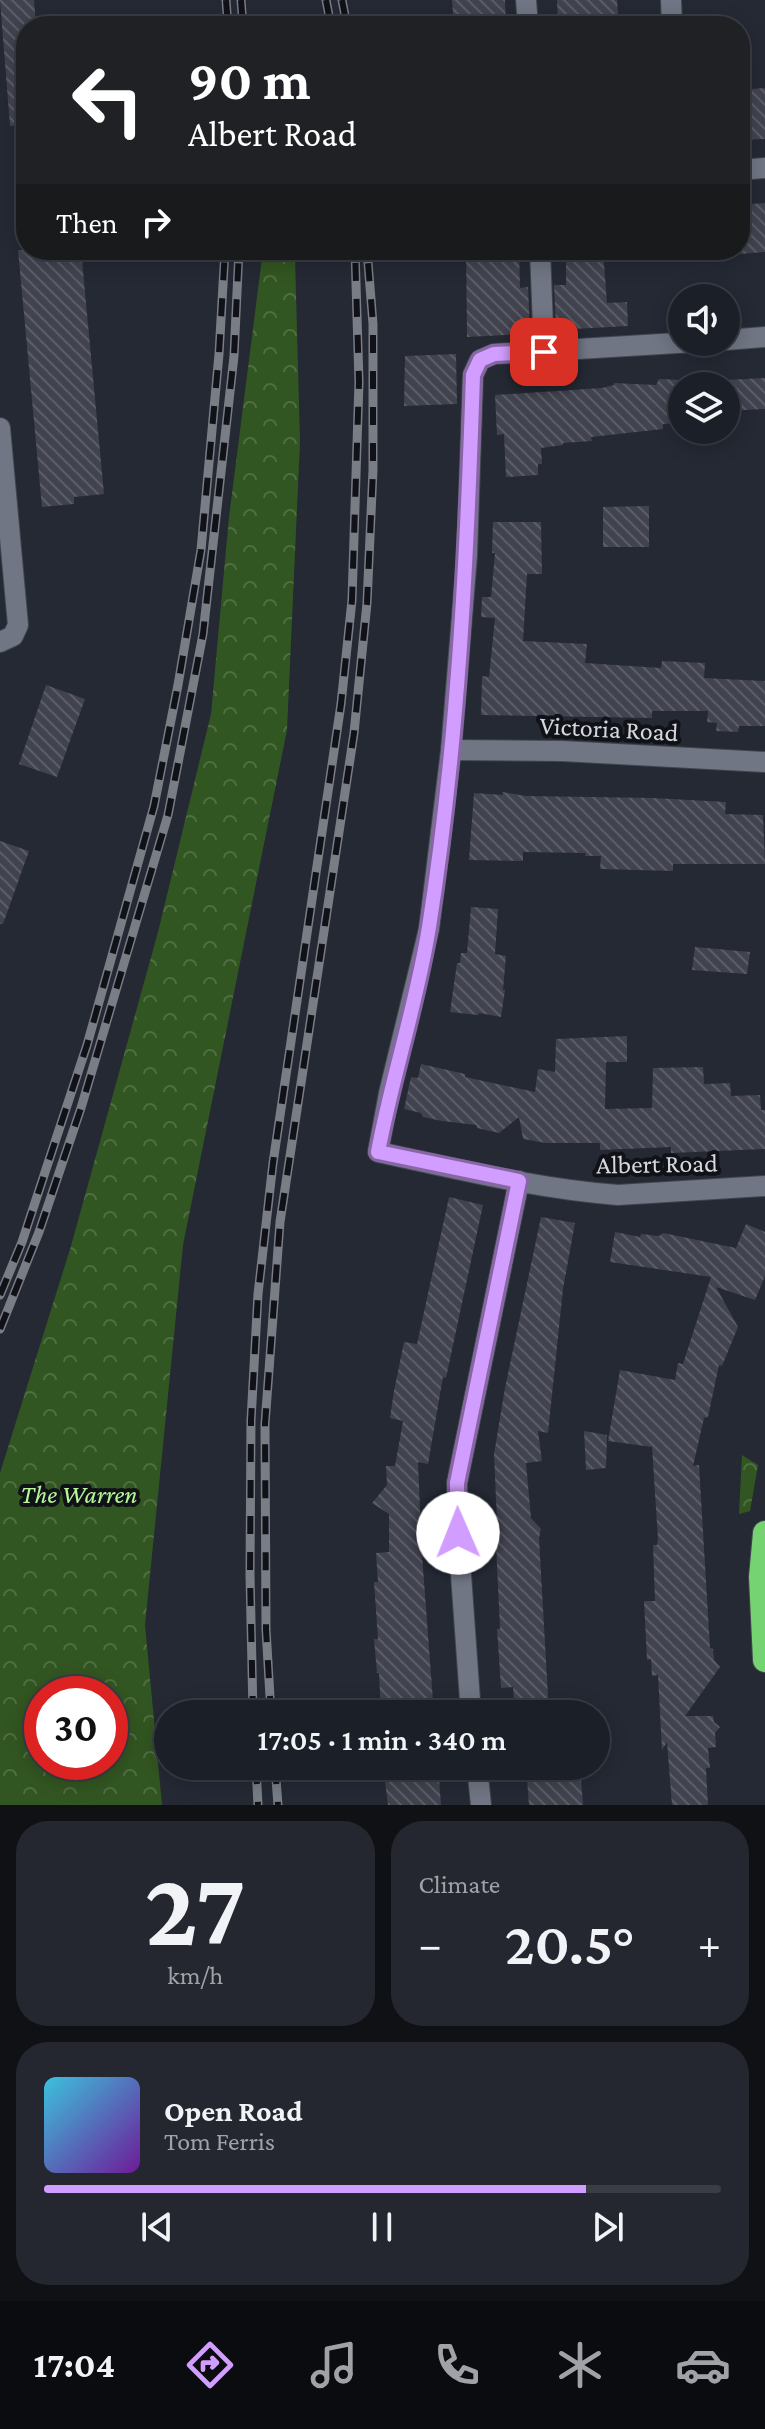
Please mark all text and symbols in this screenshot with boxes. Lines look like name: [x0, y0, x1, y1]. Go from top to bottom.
icon: left: [56, 48, 160, 152]
text: 90 m: [188, 49, 311, 111]
text: Albert Road: [188, 114, 357, 154]
icon: right: [134, 200, 178, 244]
text: Then: [56, 206, 118, 239]
map controls: [668, 284, 740, 444]
button: sound: [668, 284, 740, 356]
pin: [510, 318, 578, 386]
icon: arrive: [522, 330, 566, 374]
button: layers: [668, 372, 740, 444]
street label: Victoria Road: [539, 711, 679, 747]
street label: Albert Road: [596, 1148, 718, 1180]
park label: The Warren: [21, 1480, 138, 1509]
position arrow: [416, 1491, 500, 1575]
speed limit sign: 30: [24, 1676, 128, 1780]
text: 17:05 · 1 min · 340 m: [258, 1723, 506, 1756]
text: 27: [145, 1851, 246, 1966]
text: Climate: [419, 1870, 500, 1899]
text: 20.5°: [505, 1910, 635, 1977]
text: −: [419, 1920, 442, 1968]
text: +: [698, 1920, 721, 1968]
text: km/h: [167, 1961, 223, 1990]
text: Open Road: [164, 2094, 303, 2127]
text: Tom Ferris: [164, 2127, 275, 2156]
icon: previous: [135, 2205, 179, 2249]
icon: pause: [360, 2205, 404, 2249]
icon: next: [586, 2205, 630, 2249]
icon: directions: [182, 2337, 238, 2393]
icon: music: [306, 2337, 362, 2393]
icon: phone: [429, 2337, 485, 2393]
icon: climate: [552, 2337, 608, 2393]
icon: car: [675, 2337, 731, 2393]
text: 17:04: [34, 2345, 115, 2385]

